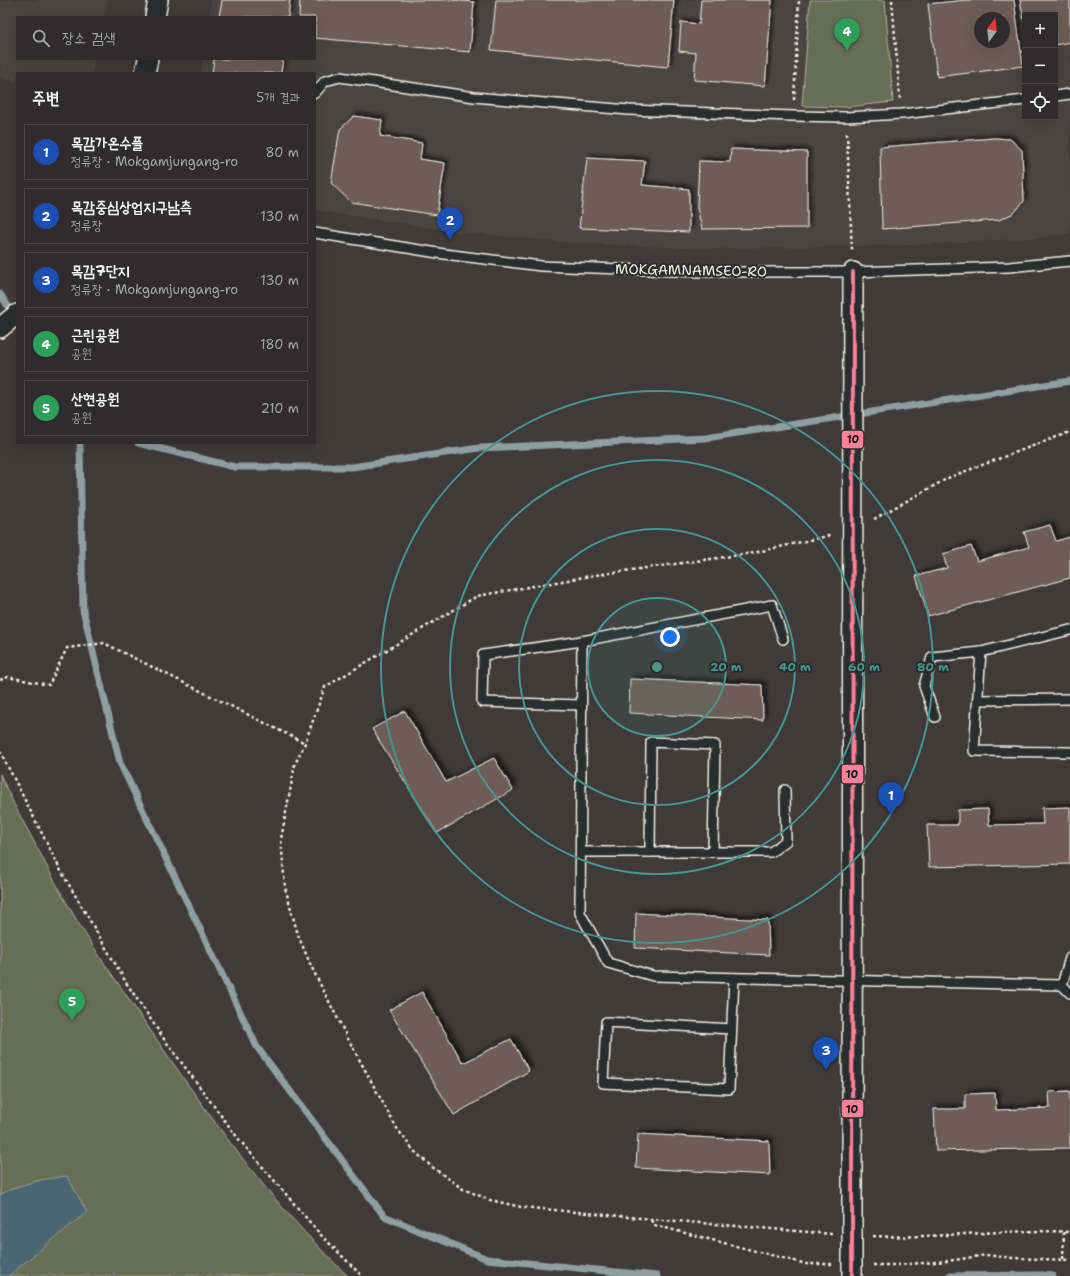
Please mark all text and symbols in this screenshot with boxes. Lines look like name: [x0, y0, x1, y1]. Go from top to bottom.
north arrow: [974, 12, 1010, 48]
map controls: [1022, 12, 1058, 120]
button: +: [1022, 12, 1058, 48]
search box: [16, 16, 316, 60]
pin: 4: [834, 18, 860, 51]
icon: search: [30, 27, 52, 49]
text: 장소 검색: [62, 28, 115, 48]
button: −: [1022, 48, 1058, 84]
button: locate: [1022, 84, 1058, 120]
text: 주변: [32, 87, 59, 109]
text: 5개 결과: [256, 89, 300, 106]
text: 목감가온수플: [71, 133, 143, 153]
text: 1: [43, 144, 49, 161]
text: 80 m: [265, 144, 299, 161]
text: 정류장 · Mokgamjungang-ro: [71, 153, 238, 170]
text: 목감중심상업지구남측: [71, 197, 192, 217]
pin: 2: [437, 207, 463, 240]
text: 2: [41, 208, 51, 225]
text: 130 m: [261, 208, 299, 225]
text: 정류장: [71, 217, 102, 234]
street label: MOKGAMNAMSEO-RO: [615, 260, 767, 280]
text: 목감7단지: [71, 261, 130, 281]
text: 3: [41, 272, 51, 289]
text: 130 m: [261, 272, 299, 289]
text: 정류장 · Mokgamjungang-ro: [71, 281, 238, 298]
text: 근린공원: [71, 325, 119, 345]
text: 4: [41, 336, 51, 353]
text: 180 m: [260, 336, 299, 353]
text: 공원: [71, 345, 92, 362]
text: 산현공원: [71, 389, 119, 409]
text: 5: [42, 400, 50, 417]
text: 210 m: [261, 400, 299, 417]
text: 공원: [71, 409, 92, 426]
line badge: 10: [841, 430, 864, 449]
text: 10: [847, 432, 859, 447]
your location: [660, 627, 680, 647]
text: 20 m: [710, 659, 742, 675]
text: 40 m: [779, 659, 811, 675]
text: 60 m: [848, 659, 880, 675]
text: 80 m: [917, 659, 949, 675]
centre of rings: [650, 660, 664, 674]
line badge: 10: [841, 764, 864, 784]
text: 10: [846, 767, 858, 782]
pin: 1: [878, 782, 904, 815]
pin: 5: [59, 988, 85, 1021]
pin: 3: [813, 1037, 839, 1070]
line badge: 10: [841, 1099, 864, 1118]
text: 10: [846, 1102, 858, 1117]

